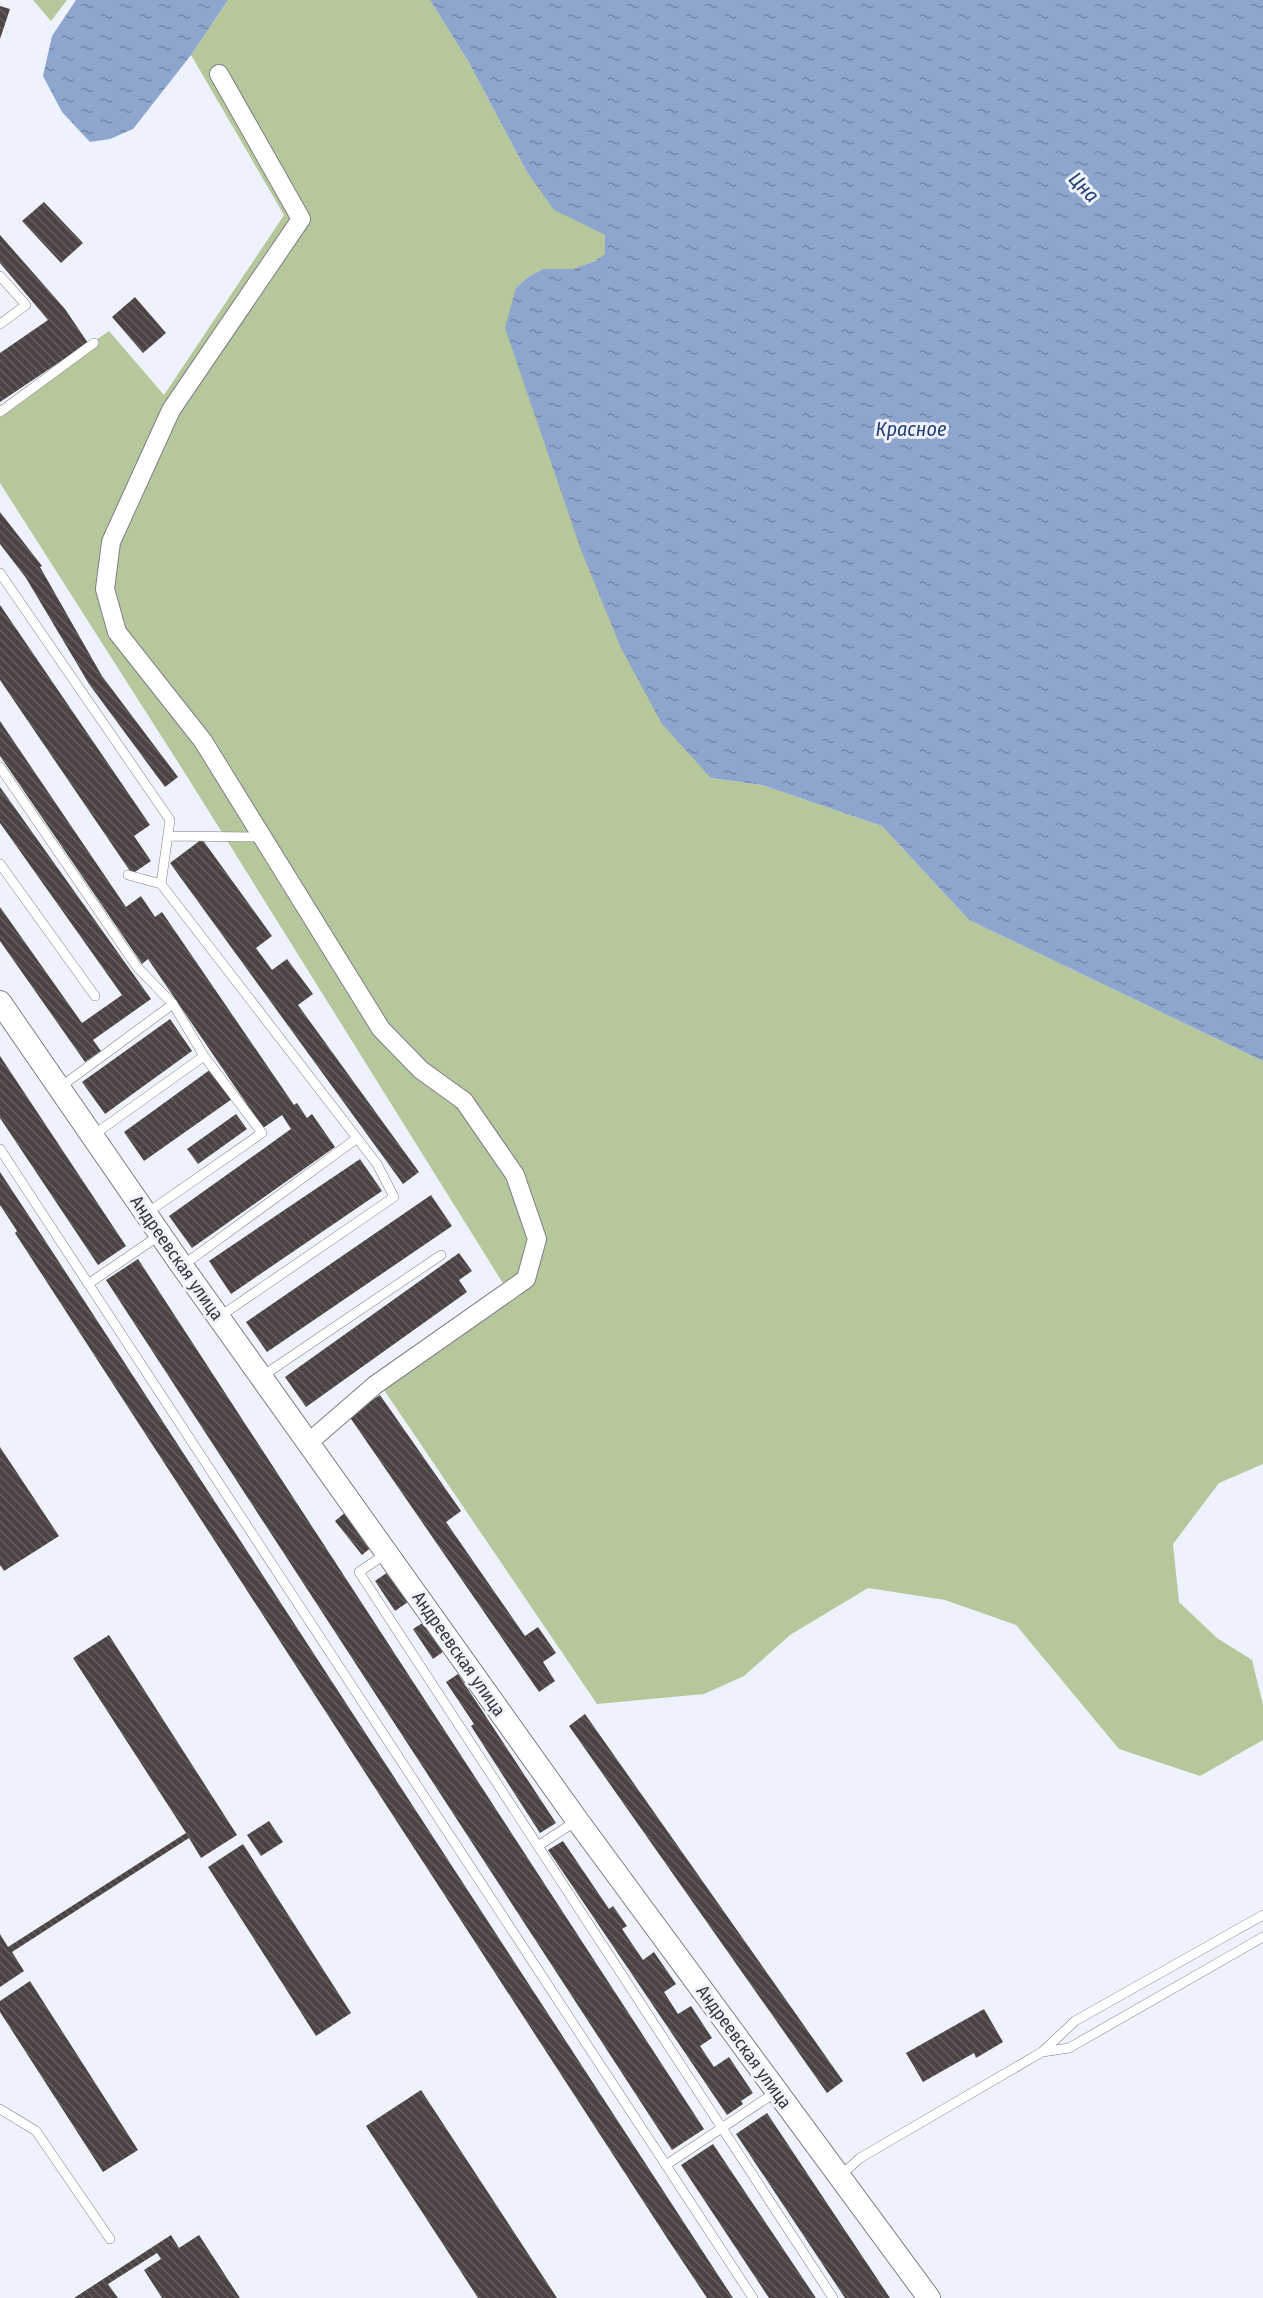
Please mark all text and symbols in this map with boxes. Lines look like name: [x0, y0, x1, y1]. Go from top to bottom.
water label: Цна: [1064, 167, 1104, 207]
water label: Красное: [876, 417, 947, 441]
street label: Андреевская улица: [126, 1191, 228, 1325]
street label: Андреевская улица: [408, 1587, 510, 1721]
street label: Андреевская улица: [692, 1981, 796, 2113]

